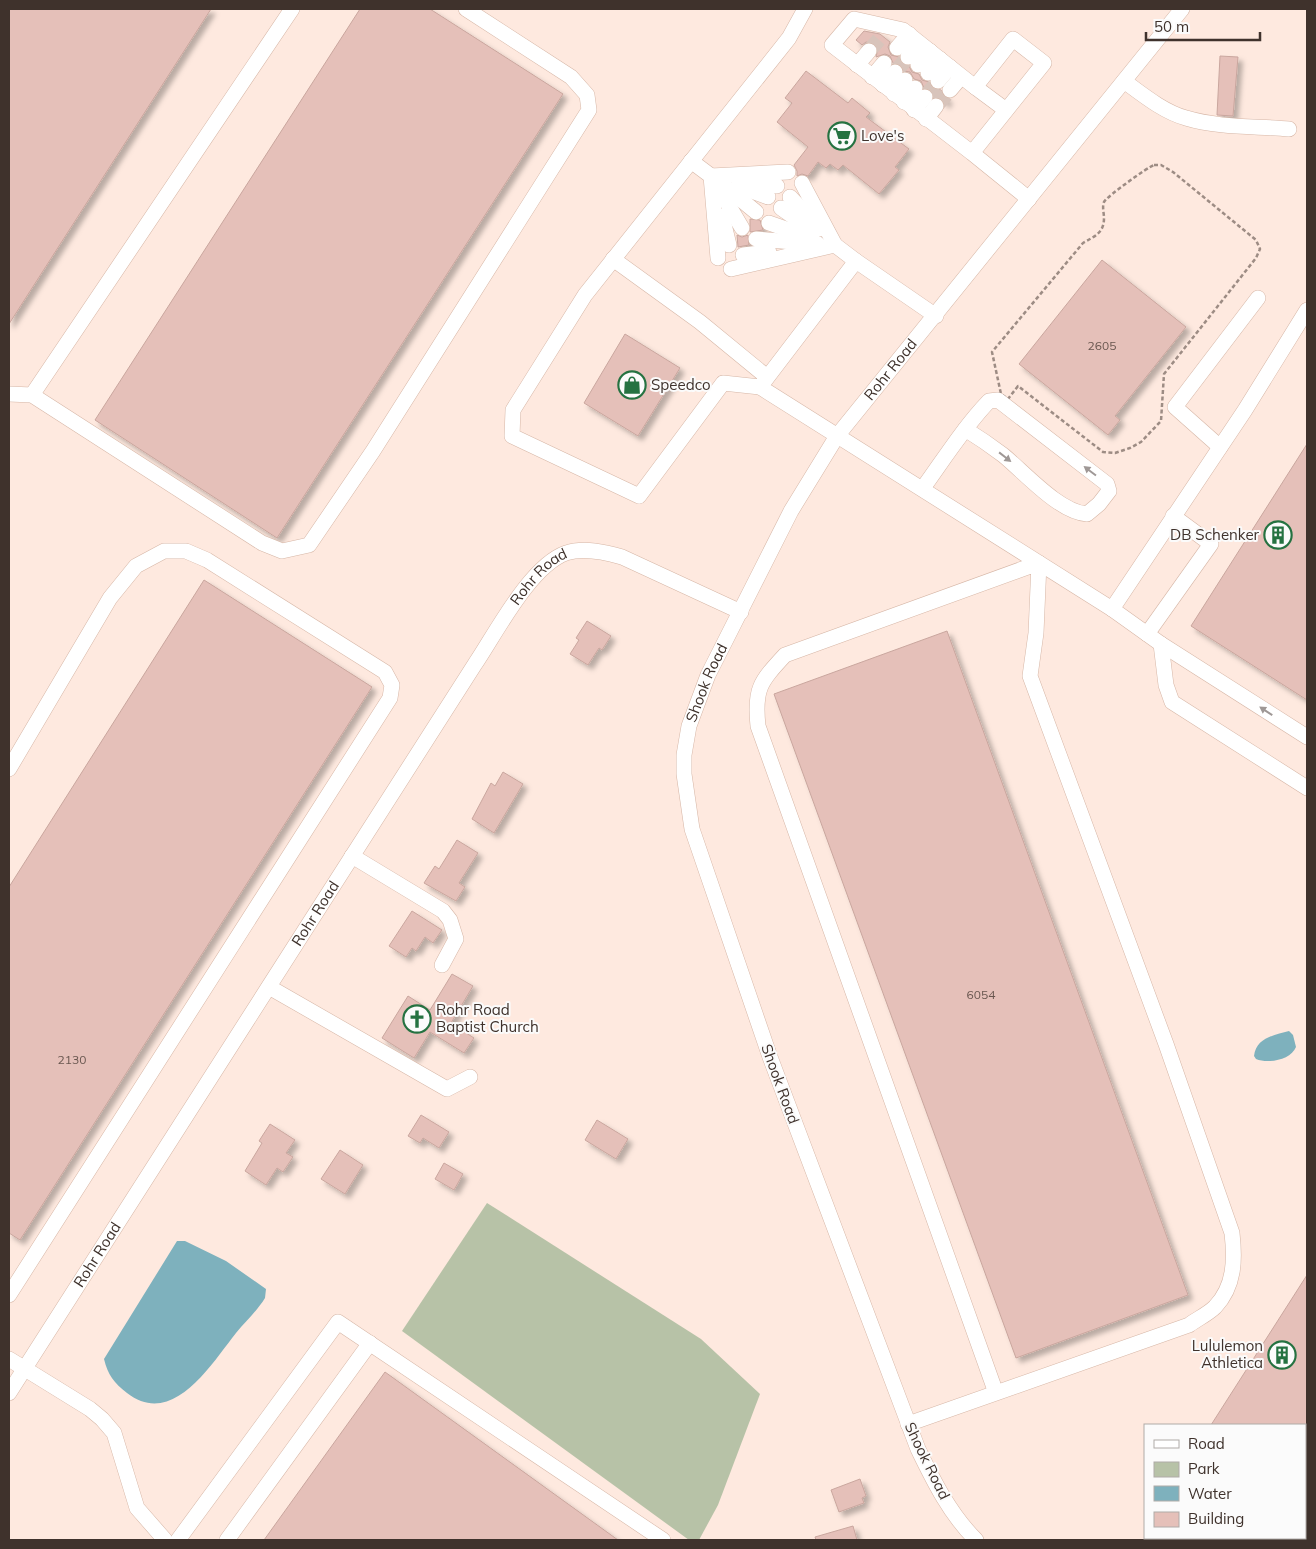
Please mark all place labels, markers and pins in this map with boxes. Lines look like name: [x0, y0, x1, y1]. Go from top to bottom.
supermarket icon: Love's: [827, 121, 857, 151]
place label: Love's: [861, 126, 904, 145]
shop icon: Speedco: [617, 370, 647, 400]
place label: Speedco: [651, 375, 711, 394]
building icon: DB Schenker: [1263, 520, 1293, 550]
place label: DB Schenker: [1170, 525, 1260, 544]
place label: Rohr Road Baptist Church: [436, 1000, 539, 1036]
church icon: Rohr Road Baptist Church: [402, 1004, 432, 1034]
place label: Lululemon Athletica: [1192, 1336, 1263, 1372]
building icon: Lululemon Athletica: [1267, 1340, 1297, 1370]

